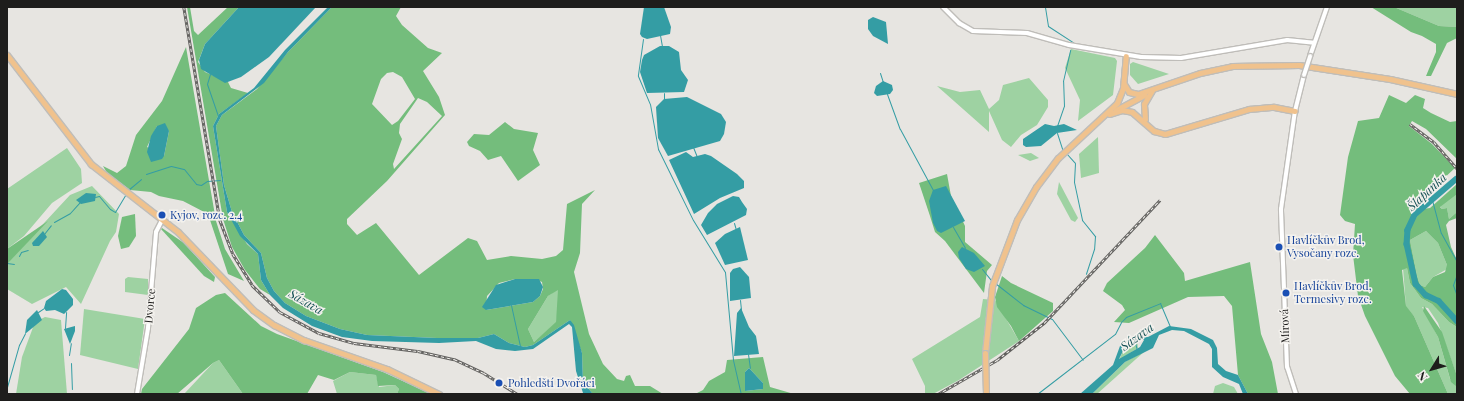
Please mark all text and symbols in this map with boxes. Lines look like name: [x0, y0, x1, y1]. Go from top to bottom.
water label: Šlapanka: [1404, 170, 1450, 214]
place label: Kyjov, rozc. 2.4: [170, 208, 242, 222]
marker: Kyjov, rozc. 2.4: [157, 210, 167, 220]
place label: Havlíčkův Brod, Vysočany rozc.: [1287, 234, 1365, 260]
marker: Havlíčkův Brod, Vysočany rozc.: [1274, 242, 1284, 252]
place label: Havlíčkův Brod, Termesivy rozc.: [1294, 280, 1372, 306]
water label: Sázava: [286, 286, 326, 318]
street label: Dvorce: [142, 288, 158, 324]
marker: Havlíčkův Brod, Termesivy rozc.: [1281, 288, 1291, 298]
street label: Mírová: [1278, 309, 1292, 343]
water label: Sázava: [1118, 320, 1156, 354]
north arrow: [1412, 349, 1452, 389]
text: N: [1414, 369, 1430, 384]
place label: Pohledští Dvořáci: [508, 376, 595, 390]
marker: Pohledští Dvořáci: [493, 377, 505, 389]

